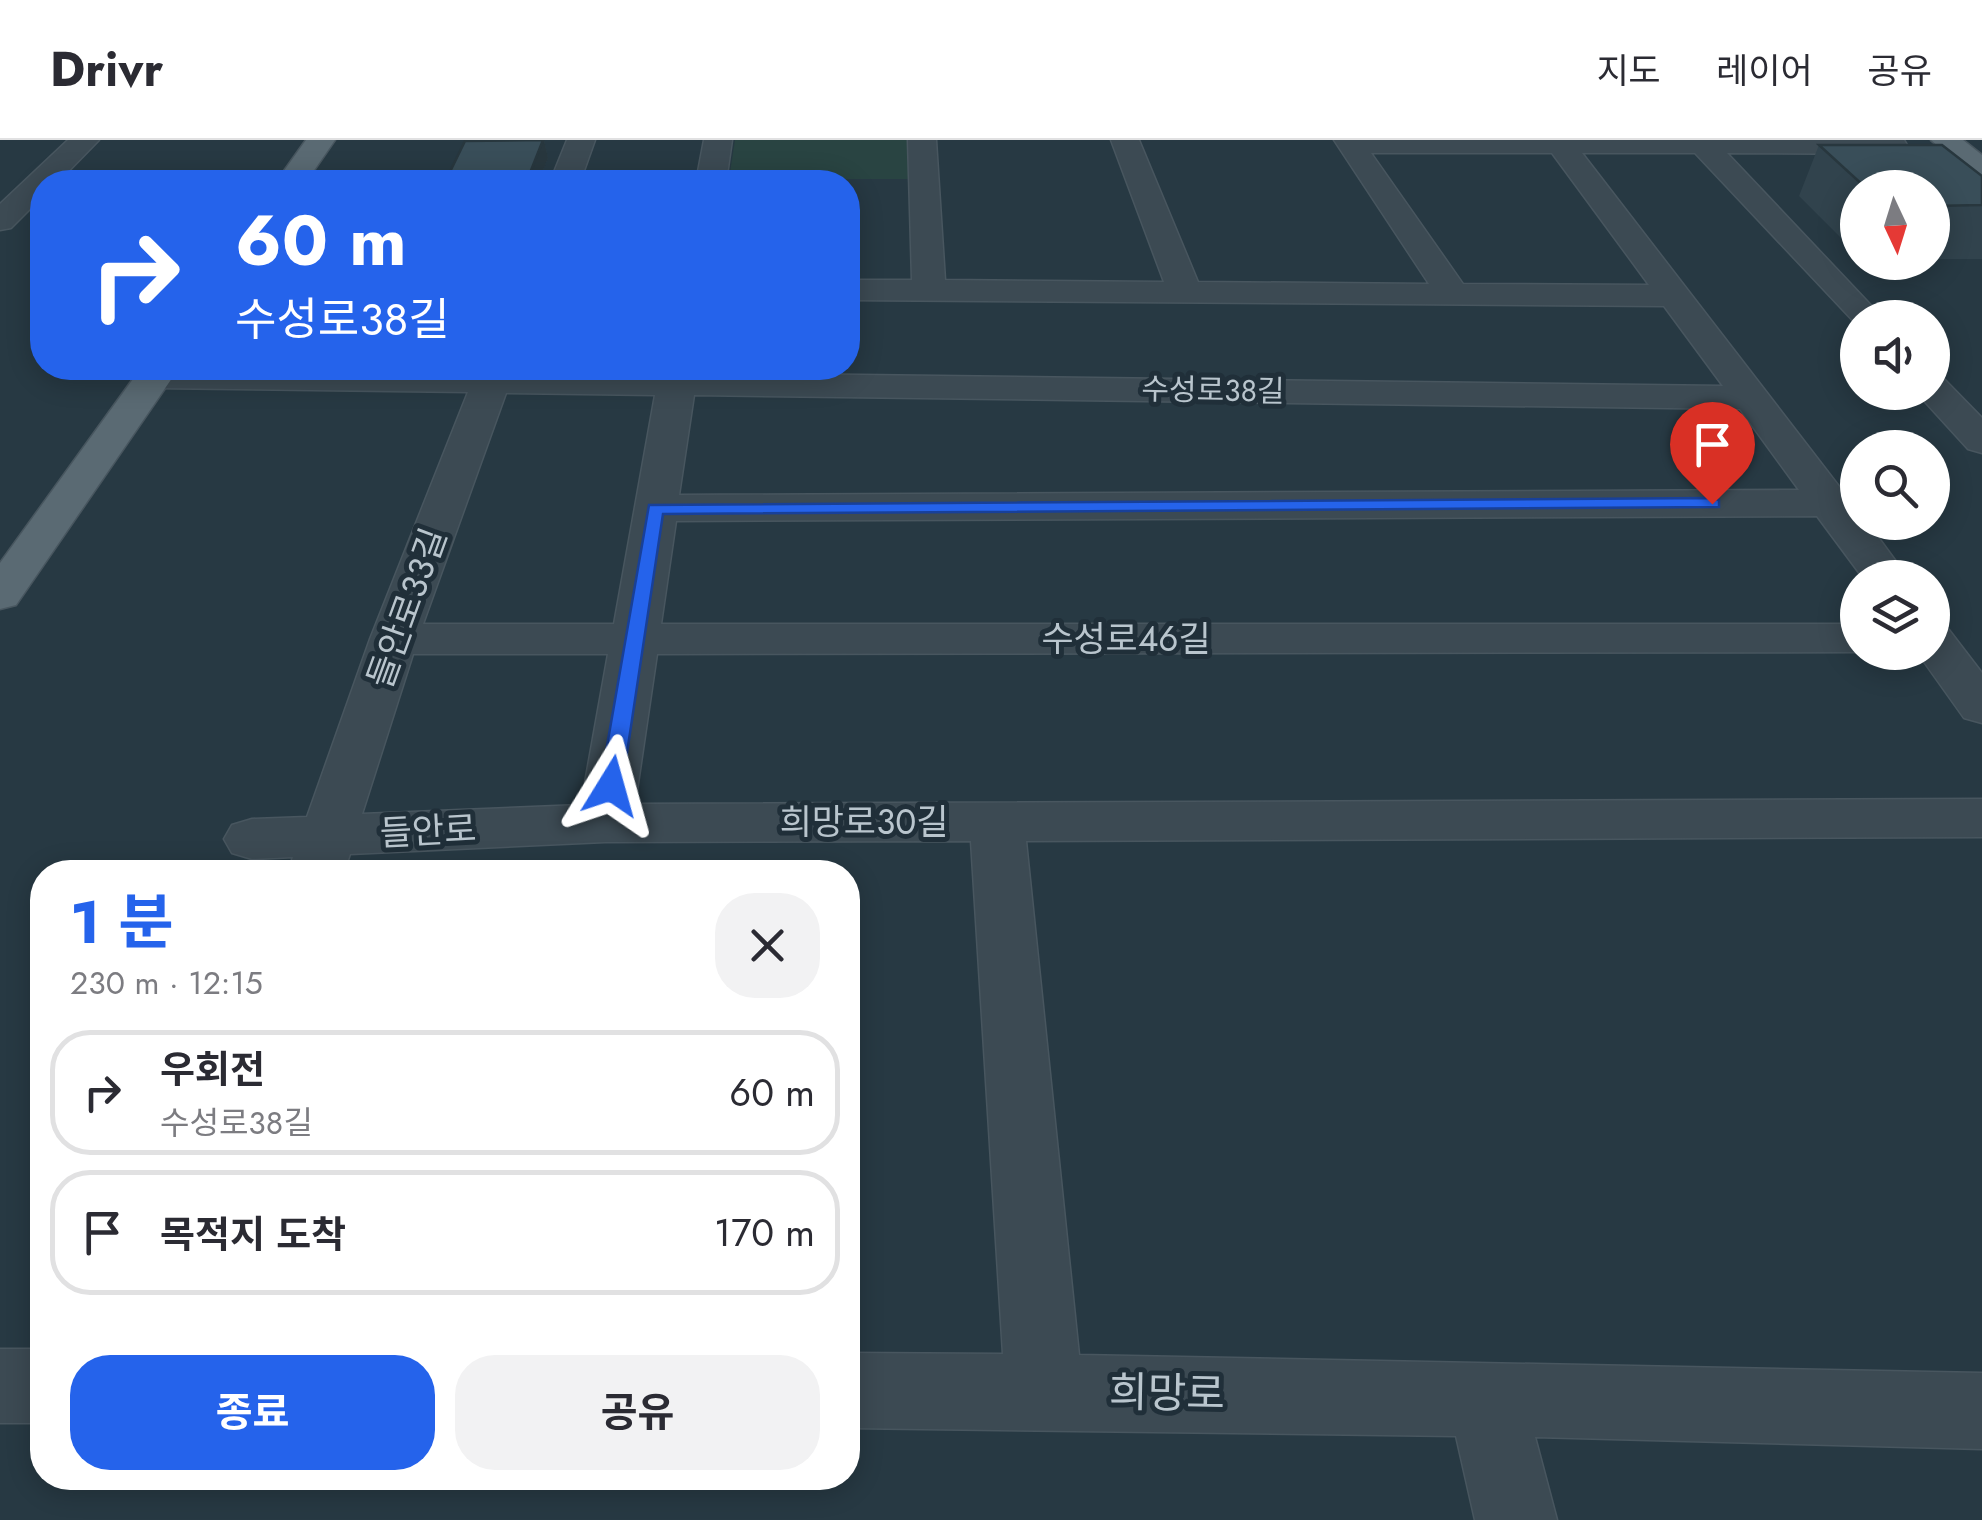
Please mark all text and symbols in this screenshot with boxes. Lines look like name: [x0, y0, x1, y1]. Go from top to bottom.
text: Drivr: [50, 35, 163, 104]
text: 지도: [1597, 46, 1661, 96]
text: 레이어: [1716, 46, 1813, 96]
text: 공유: [1868, 46, 1932, 96]
north arrow: [1840, 170, 1950, 280]
map controls: [1840, 170, 1950, 670]
text: 60 m: [235, 190, 407, 291]
icon: right: [70, 210, 200, 340]
text: 수성로38길: [235, 287, 450, 352]
button: sound: [1840, 300, 1950, 410]
street label: 수성로38길: [1141, 367, 1285, 413]
pin: [1670, 402, 1755, 505]
icon: arrive: [1685, 417, 1740, 472]
button: search: [1840, 430, 1950, 540]
street label: 들안로33길: [355, 521, 459, 695]
button: layers: [1840, 560, 1950, 670]
street label: 수성로46길: [1041, 614, 1211, 664]
position arrow: [559, 734, 663, 838]
street label: 희망로30길: [780, 797, 948, 847]
street label: 들안로: [378, 804, 478, 858]
text: 1 분: [70, 879, 174, 966]
button: close: [715, 893, 820, 998]
text: 230 m · 12:15: [70, 960, 263, 1006]
text: 우회전: [160, 1042, 265, 1097]
icon: right: [75, 1065, 130, 1120]
text: 60 m: [729, 1065, 815, 1120]
text: 수성로38길: [160, 1100, 313, 1146]
icon: arrive: [75, 1205, 130, 1260]
text: 170 m: [714, 1205, 815, 1260]
text: 목적지 도착: [160, 1207, 346, 1262]
button: 종료: [70, 1355, 435, 1470]
button: 공유: [455, 1355, 820, 1470]
street label: 희망로: [1109, 1361, 1225, 1425]

